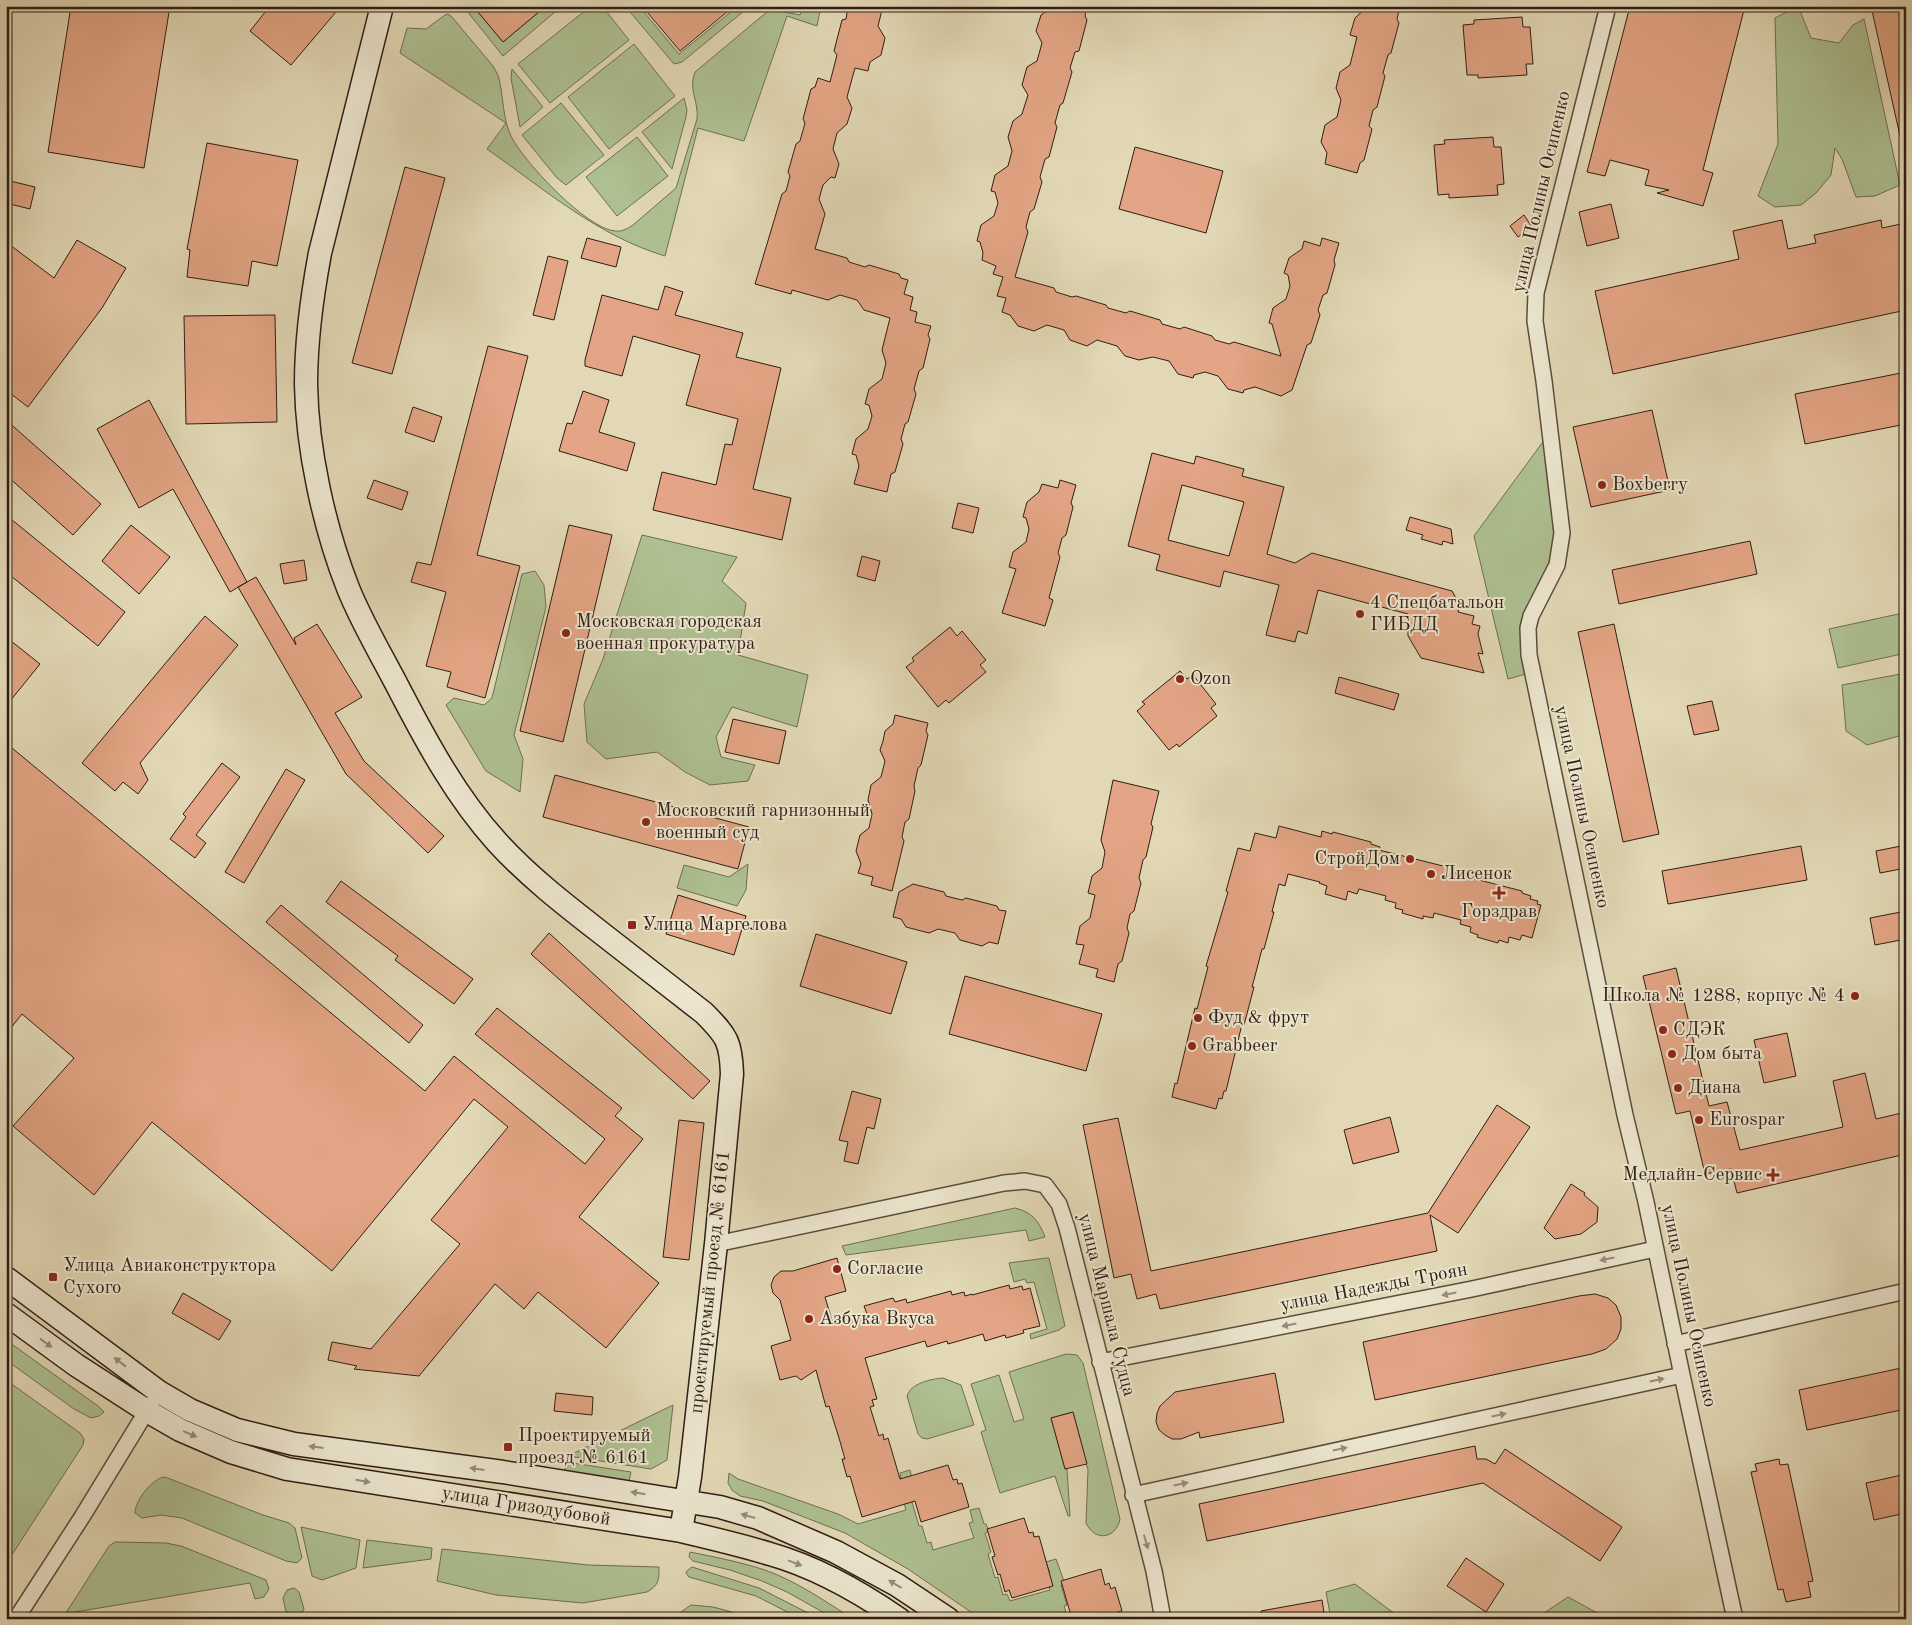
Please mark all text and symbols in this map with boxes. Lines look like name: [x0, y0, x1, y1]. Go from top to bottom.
street label: улица Полины Осипенко: [1509, 89, 1575, 295]
place label: Boxberry: [1612, 476, 1688, 495]
marker: Boxberry: [1596, 479, 1608, 491]
place label: 4 Спецбатальон ГИБДД: [1370, 594, 1504, 635]
marker: 4 Спецбатальон ГИБДД: [1354, 608, 1366, 620]
place label: Московская городская военная прокуратура: [576, 613, 762, 654]
marker: Московская городская военная прокуратура: [560, 627, 572, 639]
place label: Ozon: [1190, 670, 1231, 689]
marker: Ozon: [1174, 673, 1186, 685]
street label: улица Полины Осипенко: [1550, 704, 1612, 910]
place label: Московский гарнизонный военный суд: [656, 802, 870, 843]
marker: Московский гарнизонный военный суд: [640, 816, 652, 828]
place label: СтройДом: [1314, 850, 1400, 869]
marker: СтройДом: [1404, 853, 1416, 865]
place label: Лисенок: [1441, 865, 1513, 884]
marker: Лисенок: [1425, 868, 1437, 880]
marker: Горздрав: [1493, 887, 1505, 899]
place label: Горздрав: [1461, 903, 1537, 922]
place label: Улица Маргелова: [642, 916, 788, 935]
marker: Улица Маргелова: [626, 919, 638, 931]
place label: Школа № 1288, корпус № 4: [1602, 987, 1845, 1006]
marker: Школа № 1288, корпус № 4: [1849, 990, 1861, 1002]
place label: Фуд & фрут: [1208, 1009, 1309, 1028]
marker: Фуд & фрут: [1192, 1012, 1204, 1024]
place label: СДЭК: [1673, 1021, 1726, 1040]
marker: СДЭК: [1657, 1024, 1669, 1036]
place label: Grabbeer: [1202, 1037, 1278, 1056]
marker: Grabbeer: [1186, 1040, 1198, 1052]
place label: Дом быта: [1682, 1045, 1763, 1064]
marker: Дом быта: [1666, 1048, 1678, 1060]
place label: Диана: [1688, 1079, 1742, 1098]
marker: Диана: [1672, 1082, 1684, 1094]
place label: Eurospar: [1709, 1111, 1785, 1130]
marker: Eurospar: [1693, 1114, 1705, 1126]
street label: проектируемый проезд № 6161: [688, 1150, 734, 1414]
place label: Медлайн-Сервис: [1622, 1166, 1762, 1185]
marker: Медлайн-Сервис: [1766, 1168, 1780, 1182]
street label: улица Полины Осипенко: [1657, 1203, 1719, 1409]
street label: улица Маршала Судца: [1074, 1211, 1138, 1399]
one-way arrow: [1599, 1256, 1615, 1264]
place label: Улица Авиаконструктора Сухого: [63, 1257, 277, 1298]
place label: Согласие: [847, 1260, 923, 1279]
street label: улица Надежды Троян: [1279, 1261, 1469, 1315]
marker: Согласие: [831, 1263, 843, 1275]
marker: Улица Авиаконструктора Сухого: [47, 1271, 59, 1283]
one-way arrow: [1440, 1290, 1456, 1298]
place label: Азбука Вкуса: [819, 1310, 936, 1329]
marker: Азбука Вкуса: [803, 1313, 815, 1325]
one-way arrow: [1281, 1321, 1297, 1329]
one-way arrow: [39, 1338, 53, 1348]
one-way arrow: [113, 1357, 127, 1367]
one-way arrow: [1650, 1376, 1666, 1384]
one-way arrow: [1491, 1411, 1506, 1419]
place label: Проектируемый проезд № 6161: [518, 1427, 651, 1468]
one-way arrow: [183, 1431, 197, 1439]
marker: Проектируемый проезд № 6161: [502, 1441, 514, 1453]
one-way arrow: [308, 1443, 324, 1451]
one-way arrow: [1332, 1445, 1348, 1453]
one-way arrow: [469, 1464, 485, 1472]
one-way arrow: [355, 1478, 371, 1486]
one-way arrow: [1173, 1480, 1189, 1488]
street label: улица Гризодубовой: [440, 1484, 612, 1530]
one-way arrow: [629, 1488, 645, 1496]
one-way arrow: [741, 1511, 756, 1519]
one-way arrow: [1142, 1534, 1150, 1549]
one-way arrow: [788, 1560, 802, 1568]
one-way arrow: [889, 1580, 902, 1589]

